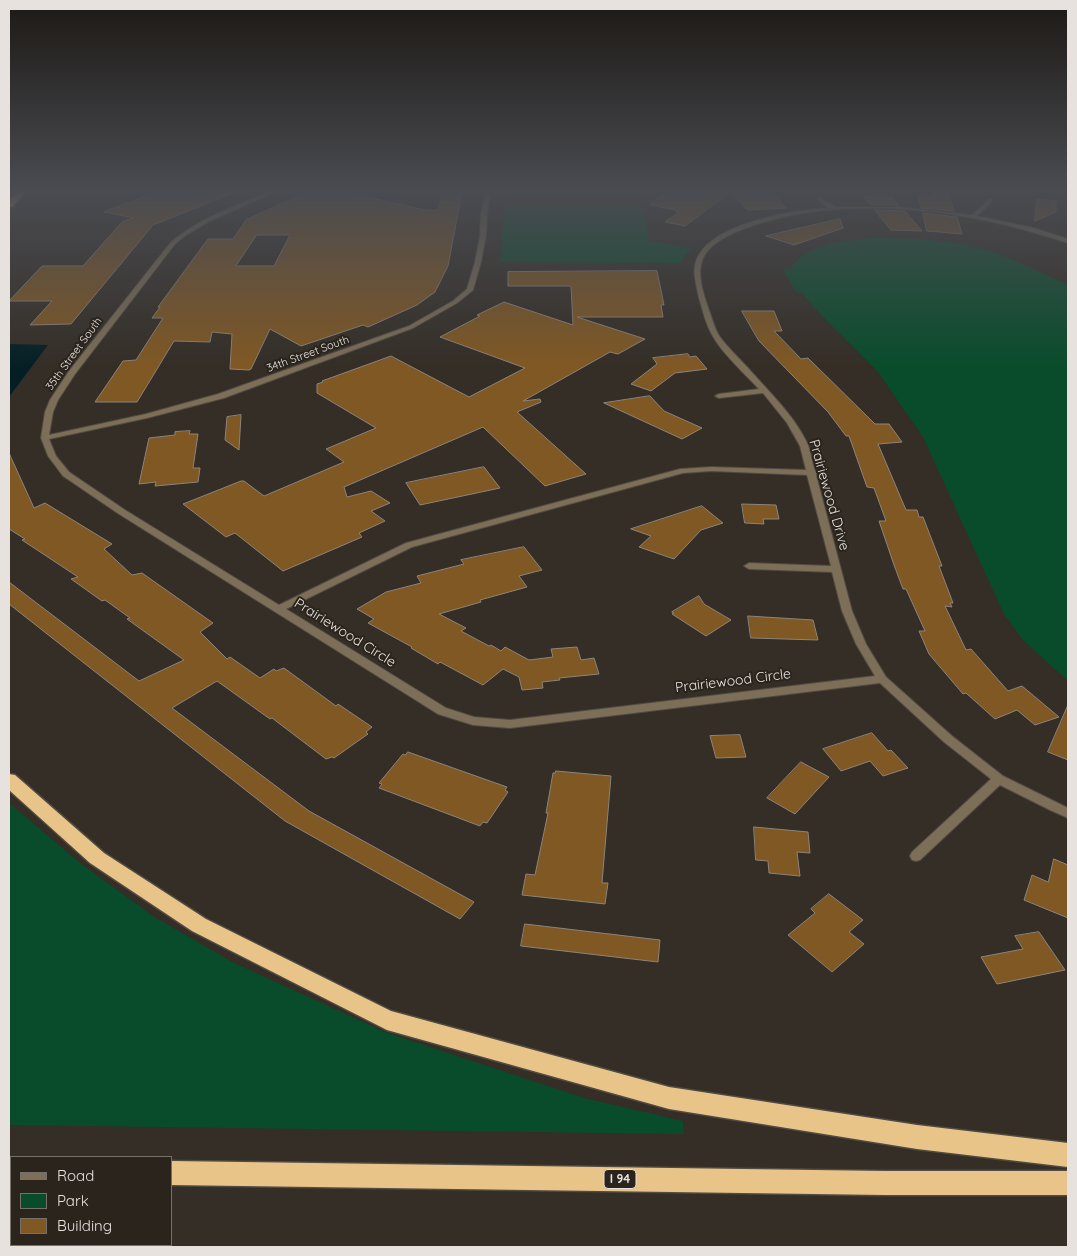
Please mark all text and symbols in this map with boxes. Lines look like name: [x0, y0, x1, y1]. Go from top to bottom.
street label: 35th Street South: [43, 315, 105, 393]
street label: 34th Street South: [265, 333, 351, 375]
street label: Prairiewood Drive: [805, 438, 853, 552]
street label: Prairiewood Circle: [291, 595, 399, 671]
street label: Prairiewood Circle: [674, 666, 792, 696]
legend: [10, 1156, 172, 1246]
text: Road: [57, 1166, 94, 1185]
road number: I 94: [604, 1170, 636, 1188]
text: Park: [57, 1191, 89, 1210]
text: Building: [57, 1216, 112, 1235]

